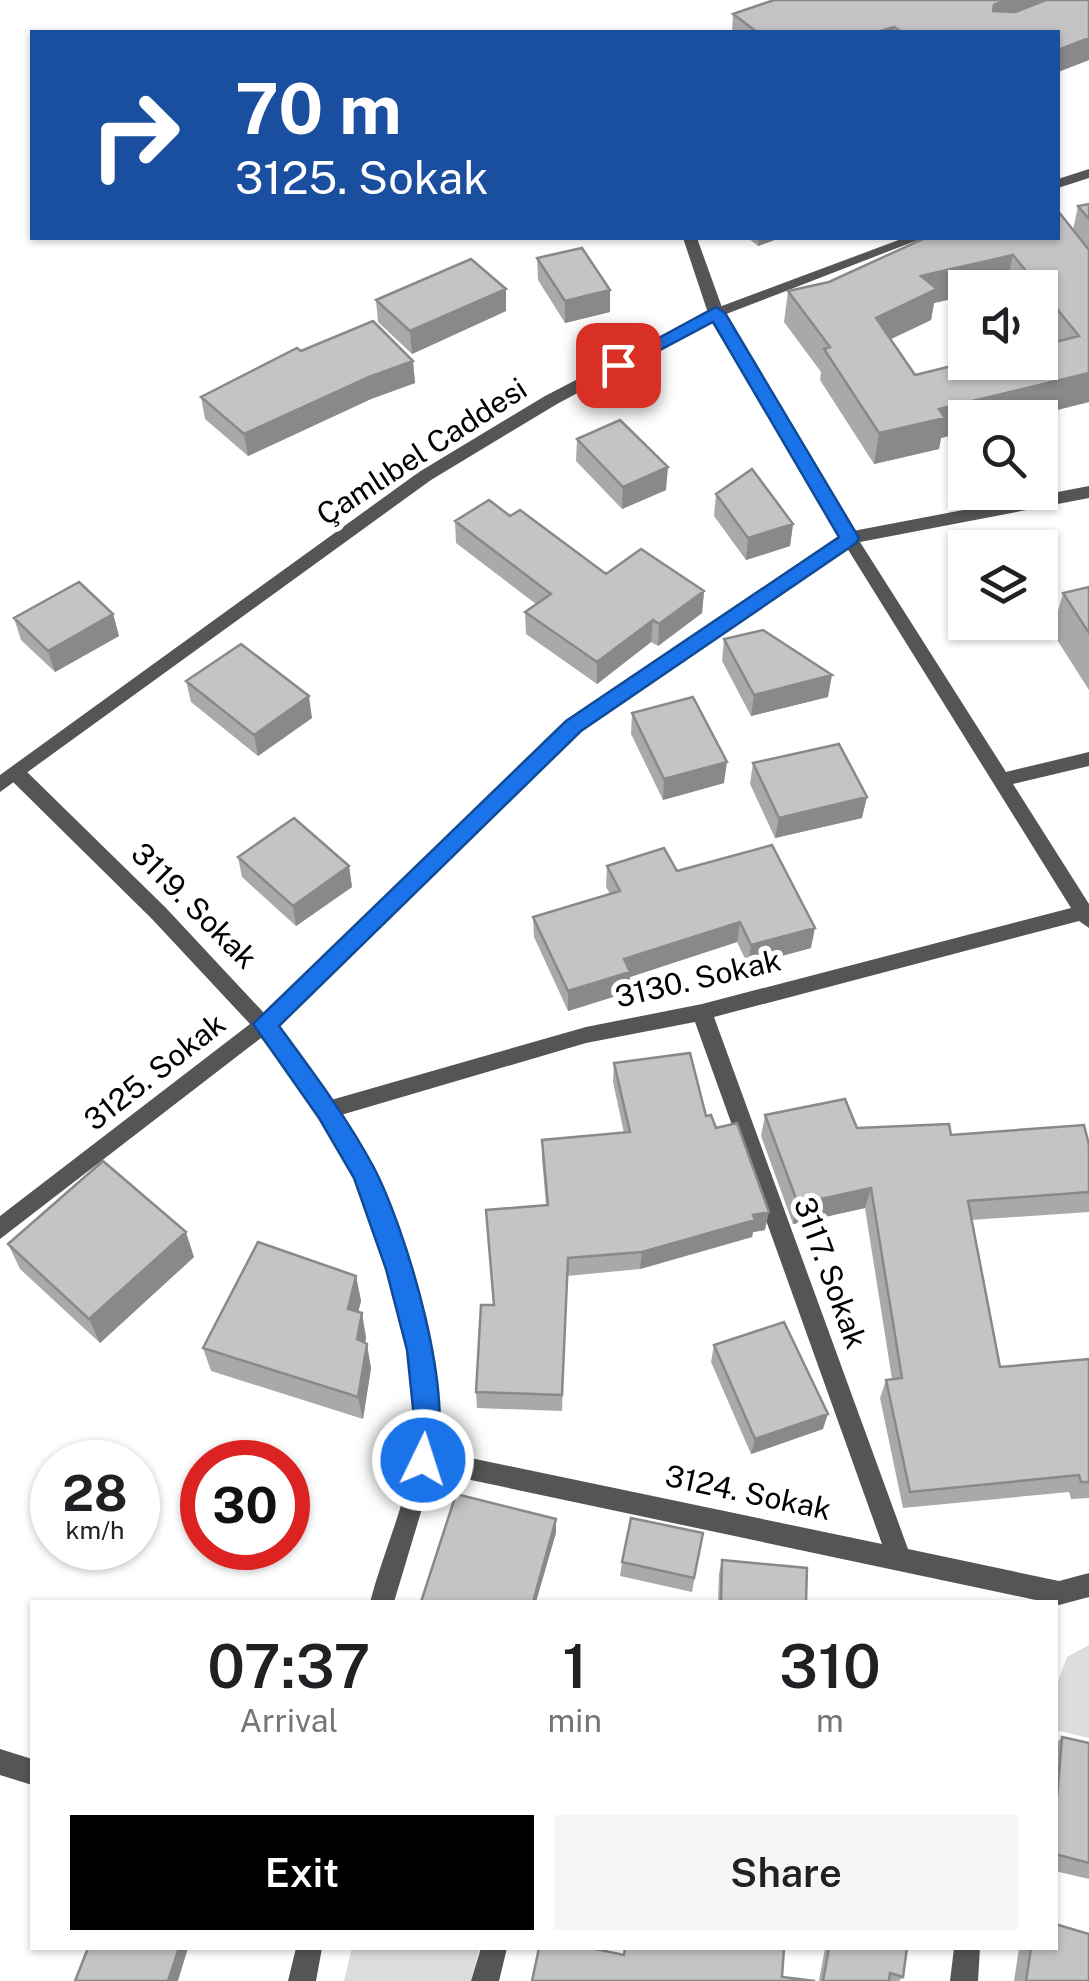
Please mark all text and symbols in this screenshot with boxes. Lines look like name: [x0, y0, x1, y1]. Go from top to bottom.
text: 70 m: [235, 67, 402, 150]
icon: right: [70, 70, 200, 200]
text: 3125. Sokak: [235, 151, 488, 204]
map controls: [948, 270, 1058, 640]
button: sound: [948, 270, 1058, 380]
pin: [576, 323, 661, 408]
icon: arrive: [591, 338, 646, 393]
street label: Çamlıbel Caddesi: [310, 370, 533, 532]
button: search: [948, 400, 1058, 510]
button: layers: [948, 530, 1058, 640]
street label: 3119. Sokak: [124, 835, 265, 976]
street label: 3130. Sokak: [611, 941, 784, 1015]
street label: 3125. Sokak: [77, 1005, 232, 1137]
street label: 3117. Sokak: [787, 1192, 875, 1353]
position arrow: [371, 1408, 475, 1512]
speed limit sign: 30: [180, 1440, 310, 1570]
street label: 3124. Sokak: [662, 1457, 834, 1527]
text: 28: [62, 1463, 128, 1522]
text: km/h: [66, 1515, 124, 1545]
text: 07:37: [207, 1631, 370, 1702]
text: 1: [562, 1631, 587, 1702]
text: 310: [779, 1631, 881, 1702]
text: Arrival: [239, 1702, 338, 1739]
text: min: [548, 1702, 602, 1739]
text: m: [816, 1702, 844, 1739]
button: Exit: [70, 1815, 534, 1930]
button: Share: [554, 1815, 1018, 1930]

